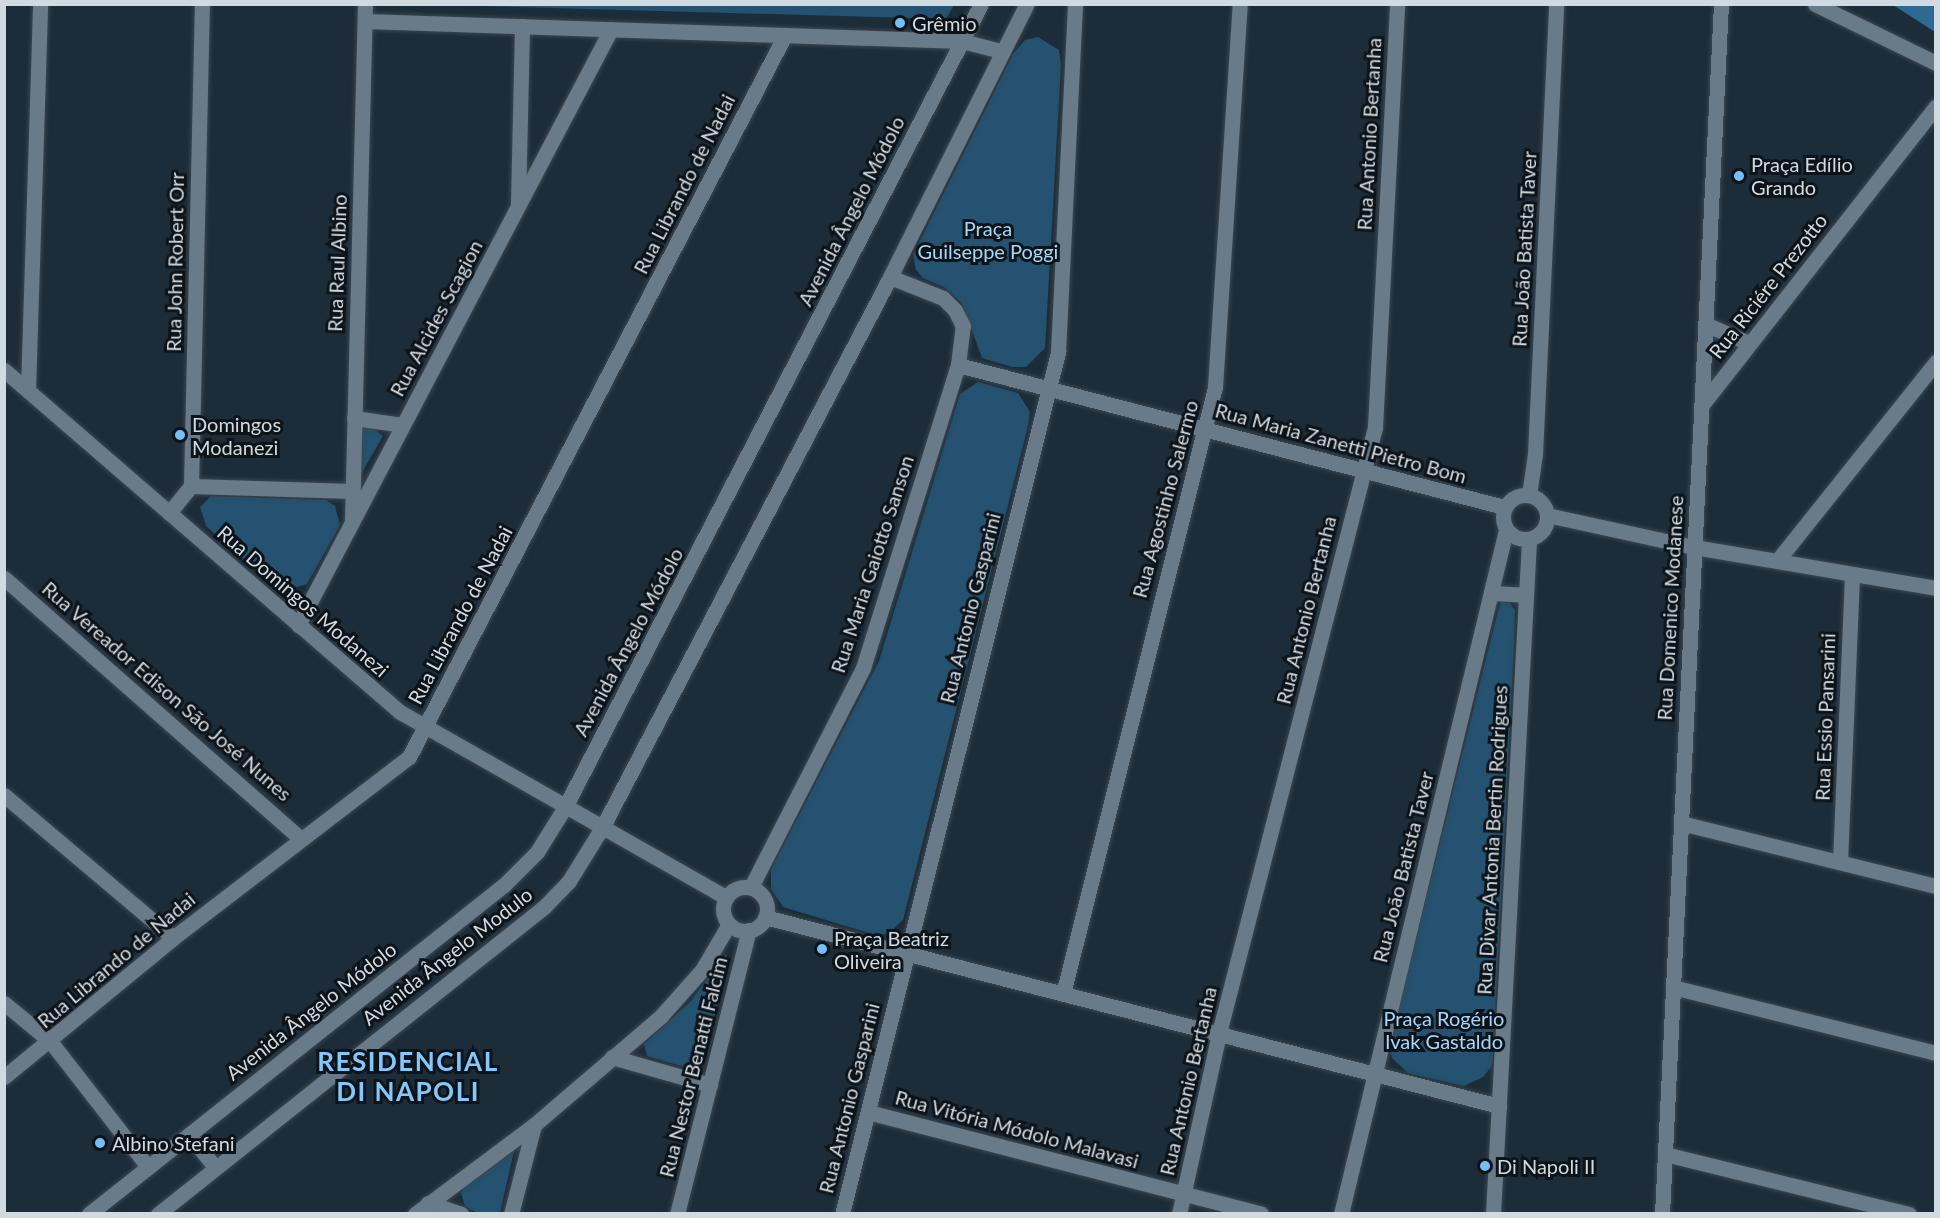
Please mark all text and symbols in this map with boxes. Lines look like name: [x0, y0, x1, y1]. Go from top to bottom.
place label: Grêmio: [912, 11, 976, 35]
marker: Grêmio: [893, 16, 907, 30]
street label: Rua Antonio Bertanha: [1352, 37, 1386, 231]
street label: Rua Librando de Nadai: [628, 90, 740, 278]
street label: Avenida Ângelo Módolo: [793, 112, 909, 310]
street label: Rua João Batista Taver: [1507, 150, 1541, 348]
place label: Praça Edílio Grando: [1751, 152, 1853, 199]
marker: Praça Edílio Grando: [1732, 169, 1746, 183]
street label: Rua John Robert Orr: [161, 172, 189, 352]
street label: Rua Raul Albino: [323, 193, 351, 333]
street label: Rua Riciére Prezotto: [1704, 209, 1832, 363]
park label: Praça Guilseppe Poggi: [918, 216, 1058, 263]
street label: Rua Alcides Scagion: [384, 235, 488, 401]
street label: Rua Agostinho Salermo: [1127, 397, 1203, 601]
street label: Rua Maria Zanetti Pietro Bom: [1213, 398, 1469, 488]
place label: Domingos Modanezi: [192, 412, 281, 459]
marker: Domingos Modanezi: [173, 428, 187, 442]
street label: Rua Maria Gaiotto Sanson: [825, 452, 919, 676]
street label: Rua Domenico Modanese: [1652, 495, 1688, 721]
street label: Rua Antonio Gasparini: [935, 510, 1005, 706]
street label: Rua Antonio Bertanha: [1271, 513, 1341, 707]
street label: Rua Domingos Modanezi: [213, 520, 393, 682]
street label: Rua Librando de Nadai: [403, 522, 517, 708]
street label: Avenida Ângelo Módolo: [568, 543, 688, 741]
street label: Rua Vereador Edison São José Nunes: [37, 576, 297, 806]
street label: Rua Essio Pansarini: [1810, 633, 1840, 801]
street label: Rua Divar Antonia Bertin Rodrigues: [1472, 684, 1512, 996]
street label: Rua João Batista Taver: [1368, 768, 1438, 966]
street label: Avenida Ângelo Modulo: [357, 882, 537, 1030]
street label: Rua Librando de Nadai: [32, 887, 200, 1033]
place label: Praça Beatriz Oliveira: [834, 926, 949, 973]
street label: Avenida Ângelo Módolo: [221, 937, 401, 1085]
marker: Praça Beatriz Oliveira: [815, 942, 829, 956]
street label: Rua Nestor Benatti Falcim: [654, 954, 732, 1180]
street label: Rua Antonio Bertanha: [1155, 984, 1221, 1178]
street label: Rua Antonio Gasparini: [814, 1000, 884, 1196]
park label: Praça Rogério Ivak Gastaldo: [1384, 1006, 1504, 1053]
district label: RESIDENCIAL DI NAPOLI: [317, 1046, 499, 1108]
street label: Rua Vitória Módolo Malavasi: [892, 1085, 1142, 1173]
place label: Albino Stefani: [112, 1131, 235, 1155]
marker: Albino Stefani: [93, 1136, 107, 1150]
place label: Di Napoli II: [1497, 1154, 1595, 1178]
marker: Di Napoli II: [1478, 1159, 1492, 1173]

